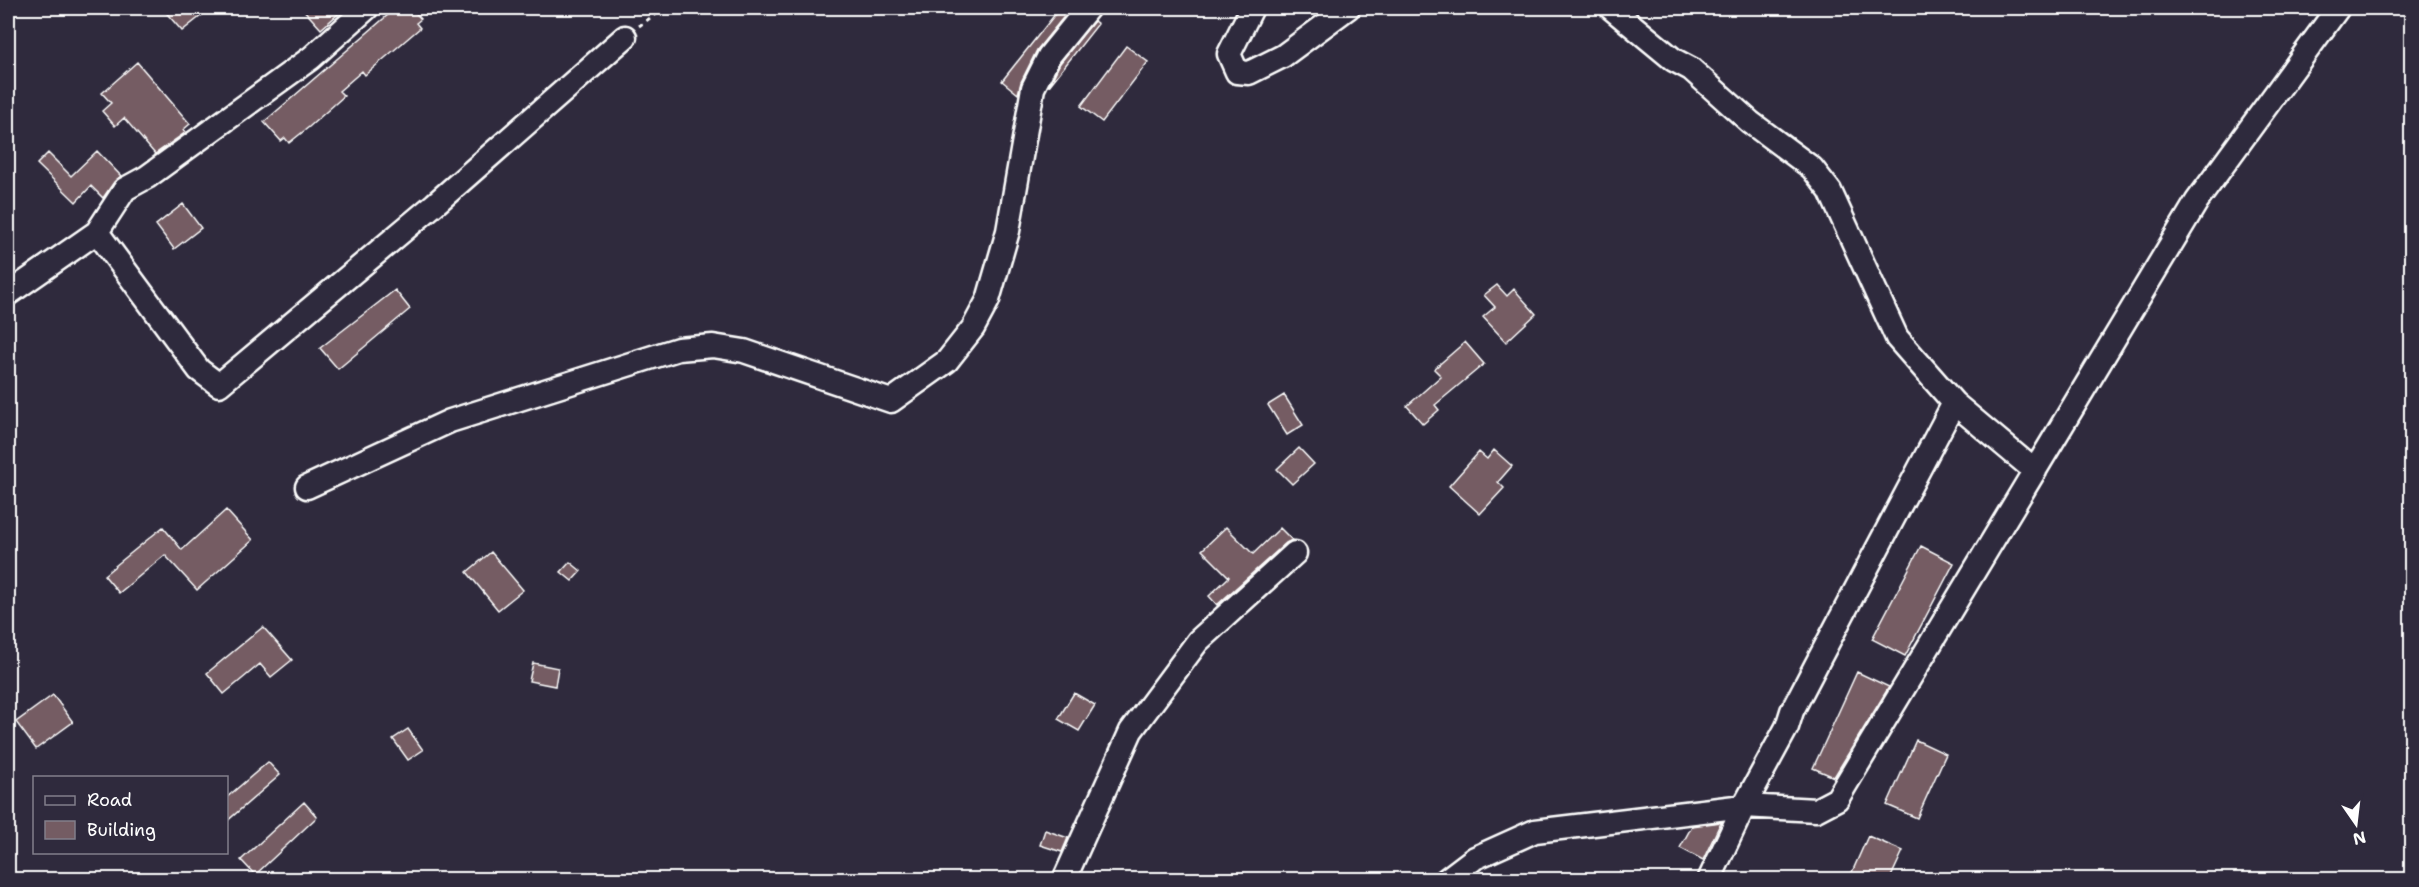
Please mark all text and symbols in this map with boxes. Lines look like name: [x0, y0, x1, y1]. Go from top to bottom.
legend: [33, 776, 228, 854]
text: Road: [87, 788, 132, 812]
north arrow: [2326, 794, 2386, 854]
text: Building: [87, 818, 156, 842]
text: N: [2351, 826, 2368, 850]

